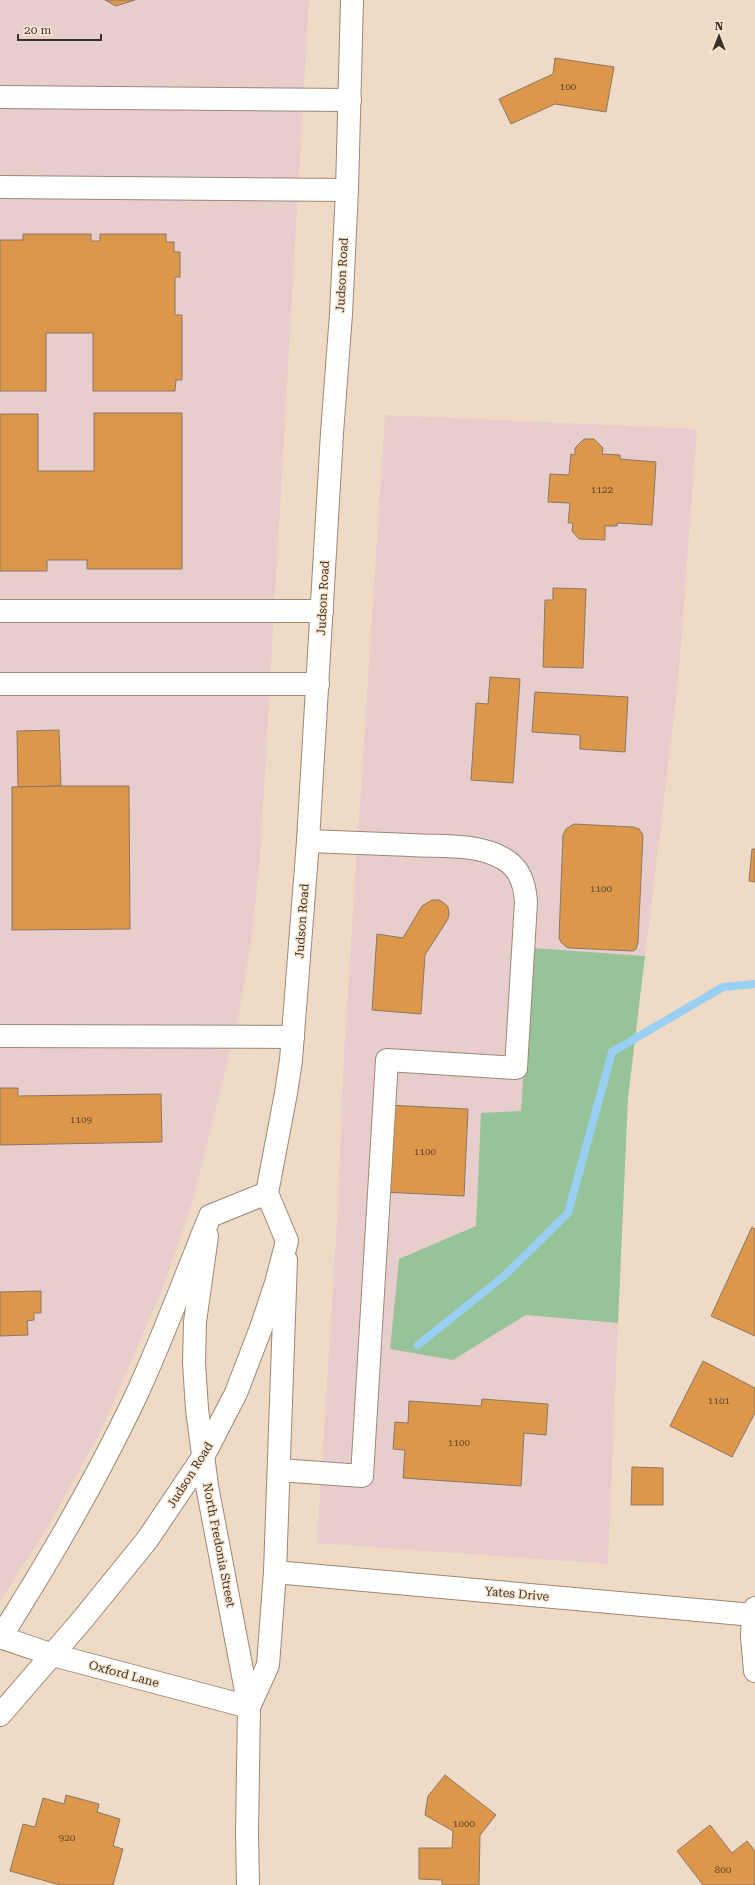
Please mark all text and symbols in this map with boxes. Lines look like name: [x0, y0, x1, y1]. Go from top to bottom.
scale bar: [18, 16, 101, 42]
north arrow: [699, 16, 739, 56]
text: N: [715, 20, 724, 33]
text: 20 m: [24, 23, 51, 37]
house number: 100: [560, 81, 577, 92]
street label: Judson Road: [333, 237, 351, 313]
house number: 1122: [591, 484, 614, 495]
street label: Judson Road: [314, 560, 332, 636]
street label: Judson Road: [292, 883, 312, 959]
house number: 1100: [590, 883, 613, 894]
house number: 1109: [70, 1114, 93, 1125]
house number: 1100: [414, 1146, 437, 1157]
house number: 1101: [708, 1395, 731, 1406]
house number: 1100: [448, 1437, 471, 1448]
street label: Judson Road: [164, 1439, 216, 1511]
street label: North Fredonia Street: [200, 1482, 238, 1609]
street label: Yates Drive: [484, 1584, 550, 1604]
street label: Oxford Lane: [87, 1658, 161, 1690]
house number: 1000: [453, 1818, 476, 1829]
house number: 920: [59, 1832, 76, 1843]
house number: 800: [715, 1864, 732, 1875]

